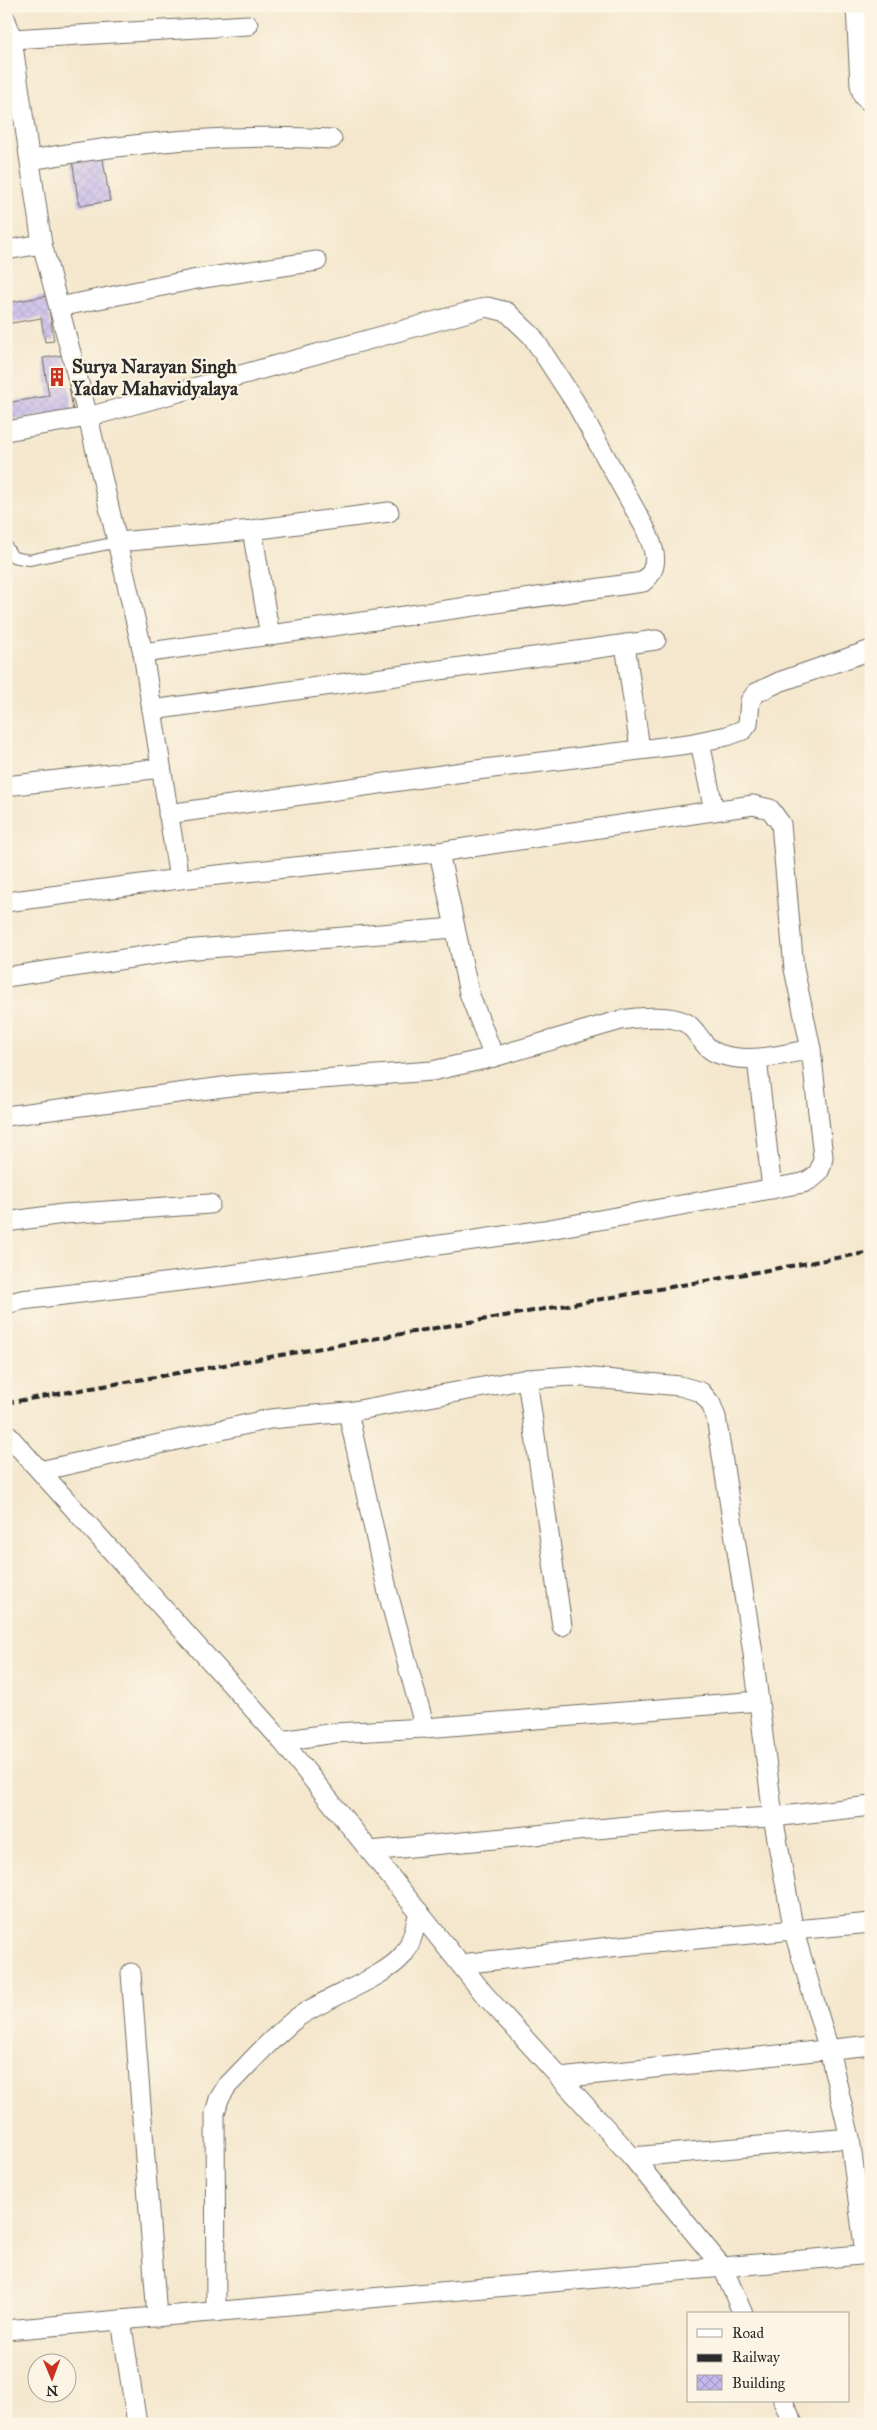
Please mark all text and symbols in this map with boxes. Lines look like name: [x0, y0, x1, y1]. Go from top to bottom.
place label: Surya Narayan Singh Yadav Mahavidyalaya: [71, 355, 239, 401]
building icon: Surya Narayan Singh Yadav Mahavidyalaya: [46, 366, 68, 388]
legend: [687, 2312, 850, 2402]
text: Road: [732, 2324, 764, 2342]
text: Railway: [732, 2348, 781, 2366]
north arrow: [28, 2352, 78, 2402]
text: Building: [732, 2374, 786, 2392]
text: N: [46, 2382, 58, 2399]

